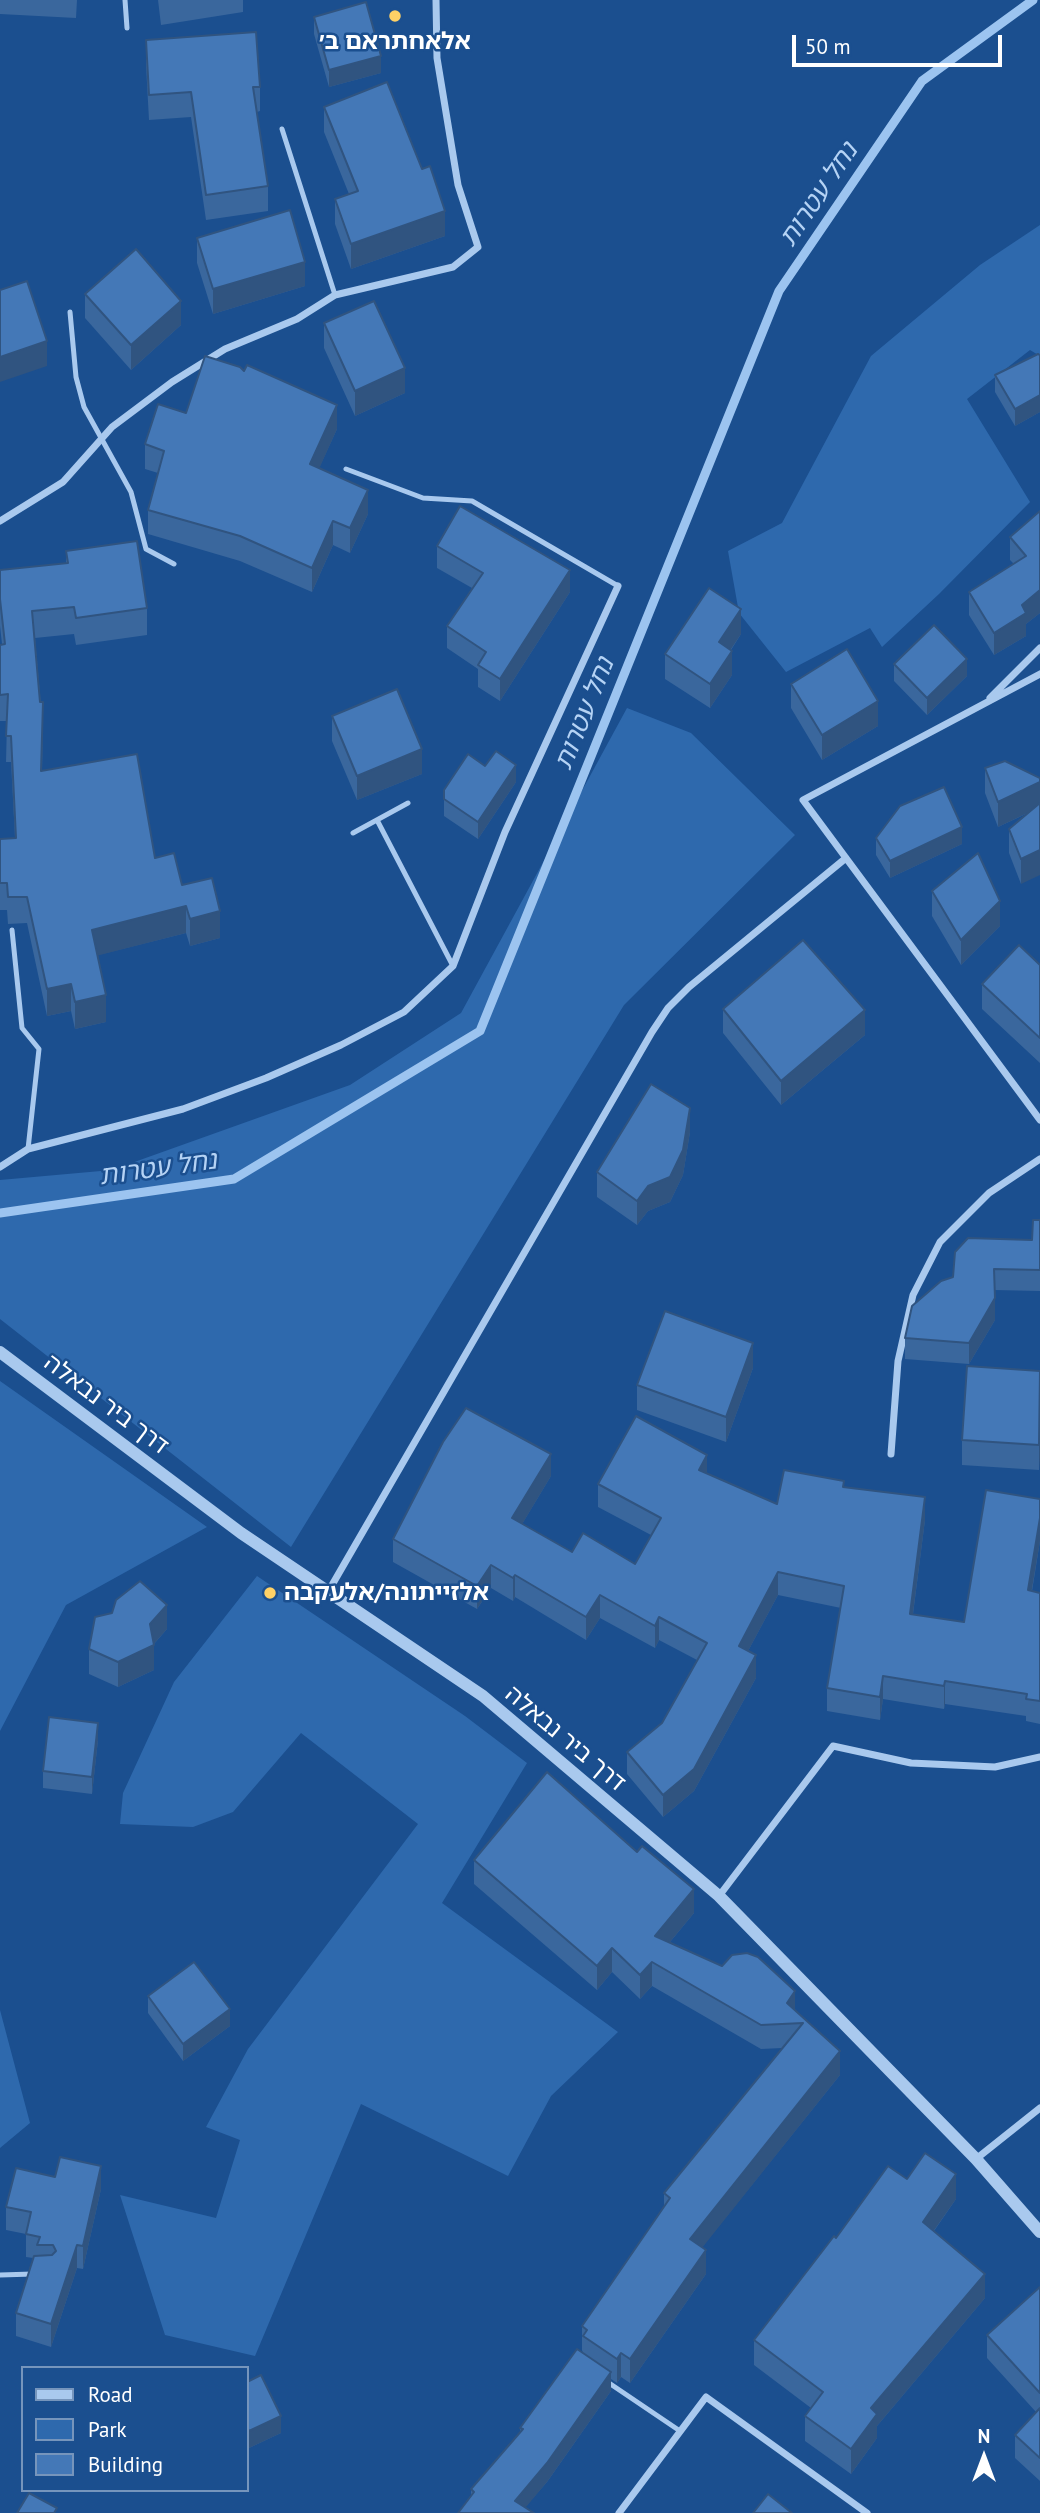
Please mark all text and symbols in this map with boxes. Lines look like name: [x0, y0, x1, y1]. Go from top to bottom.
marker: אלאחתראם ב׳: [387, 8, 403, 24]
scale bar: [795, 21, 1005, 65]
place label: אלאחתראם ב׳: [319, 28, 471, 56]
text: 50 m: [805, 33, 851, 60]
water label: נחל עטרות: [773, 137, 865, 253]
water label: נחל עטרות: [548, 653, 622, 775]
water label: נחל עטרות: [97, 1145, 219, 1193]
street label: דרך ביר נבאלה: [38, 1349, 174, 1461]
place label: אלזייתונה/אלעקבה: [284, 1579, 489, 1607]
marker: אלזייתונה/אלעקבה: [262, 1585, 278, 1601]
street label: דרך ביר נבאלה: [499, 1680, 631, 1798]
legend: [21, 2366, 248, 2492]
text: Road: [88, 2381, 132, 2408]
text: Park: [88, 2416, 127, 2443]
north arrow: [949, 2422, 1019, 2492]
text: N: [978, 2424, 990, 2448]
text: Building: [88, 2451, 163, 2478]

